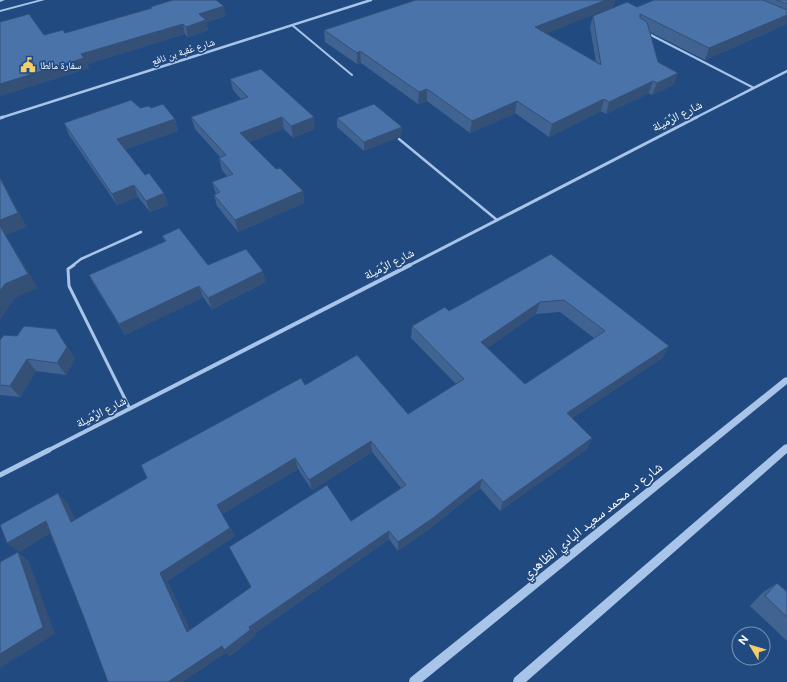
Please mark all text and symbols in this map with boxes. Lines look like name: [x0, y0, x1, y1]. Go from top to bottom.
street label: شارع عُقبة بن نافع: [150, 35, 217, 68]
public building icon: سفارة مالطا: [19, 56, 37, 74]
place label: سفارة مالطا: [40, 59, 82, 71]
street label: شارع الرِّمَيلة: [650, 97, 705, 135]
street label: شارع الرِّمَيلة: [362, 245, 417, 283]
street label: شارع الرِّمَيلة: [74, 393, 129, 431]
street label: شارع د. محمد سعيد البادي الظاهري: [519, 458, 668, 584]
north arrow: [731, 626, 771, 666]
text: N: [736, 633, 750, 647]

